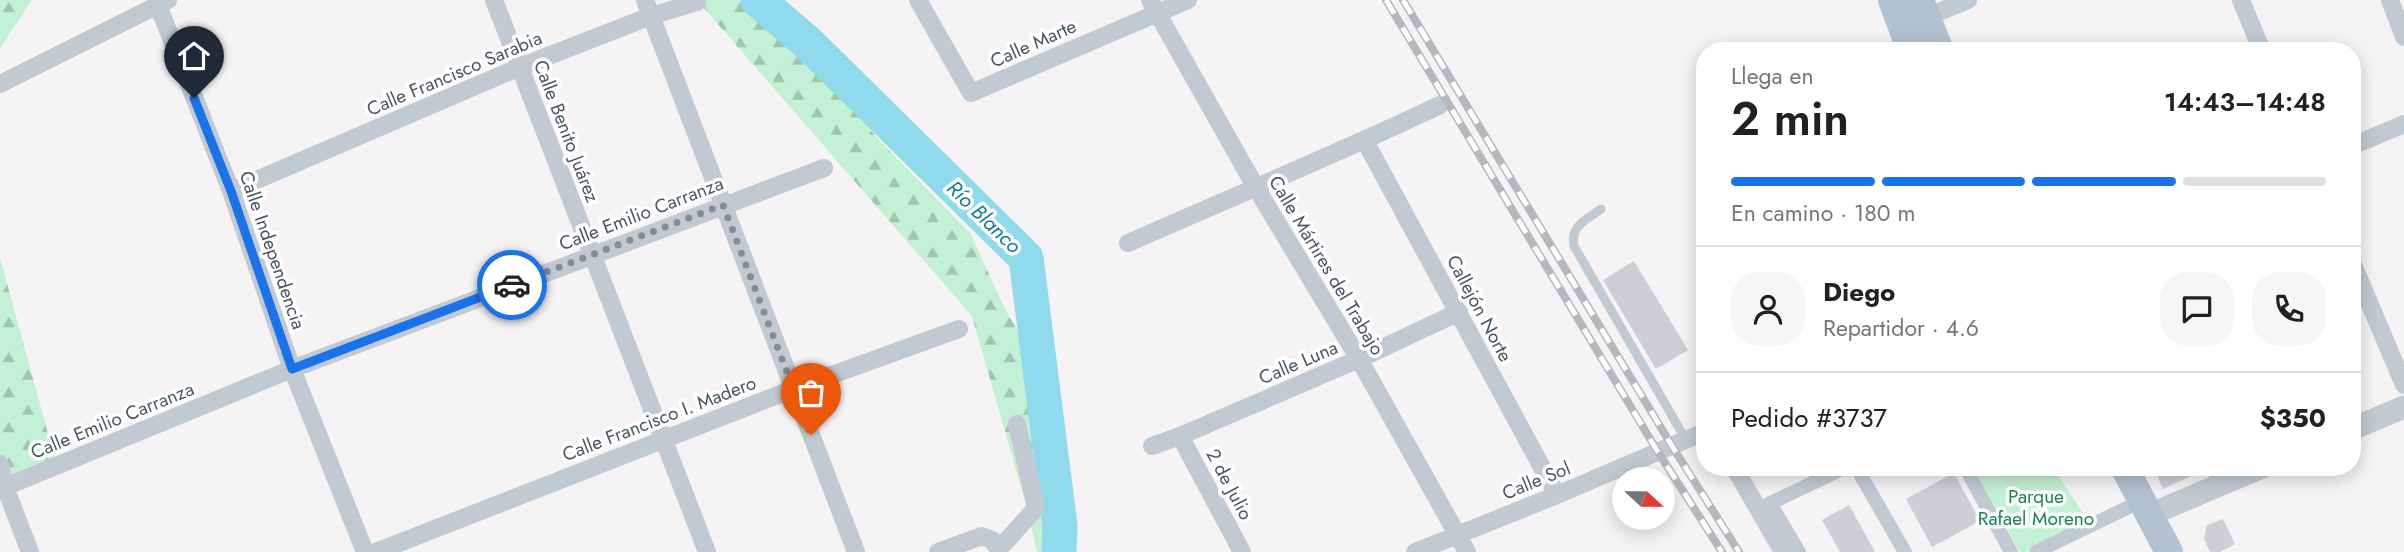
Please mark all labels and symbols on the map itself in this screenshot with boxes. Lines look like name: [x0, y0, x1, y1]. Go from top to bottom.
street label: Calle Marte: [986, 12, 1081, 74]
street label: Calle Francisco Sarabia: [362, 24, 546, 123]
pin: [164, 26, 224, 98]
street label: Calle Benito Juárez: [527, 56, 606, 207]
street label: Calle Independencia: [233, 167, 312, 333]
street label: Calle Emilio Carranza: [555, 170, 727, 257]
street label: Calle Mártires del Trabajo: [1262, 170, 1391, 360]
water label: Río Blanco: [940, 174, 1028, 260]
courier: [477, 250, 547, 320]
street label: Callejón Norte: [1440, 250, 1519, 367]
street label: Calle Luna: [1254, 334, 1342, 391]
pin: [781, 363, 841, 435]
street label: Calle Francisco I. Madero: [558, 369, 760, 468]
street label: Calle Emilio Carranza: [26, 375, 198, 466]
street label: 2 de Julio: [1200, 444, 1260, 525]
street label: Calle Sol: [1498, 455, 1574, 506]
north arrow: [1612, 467, 1675, 530]
park label: Parque Rafael Moreno: [1978, 483, 2094, 532]

